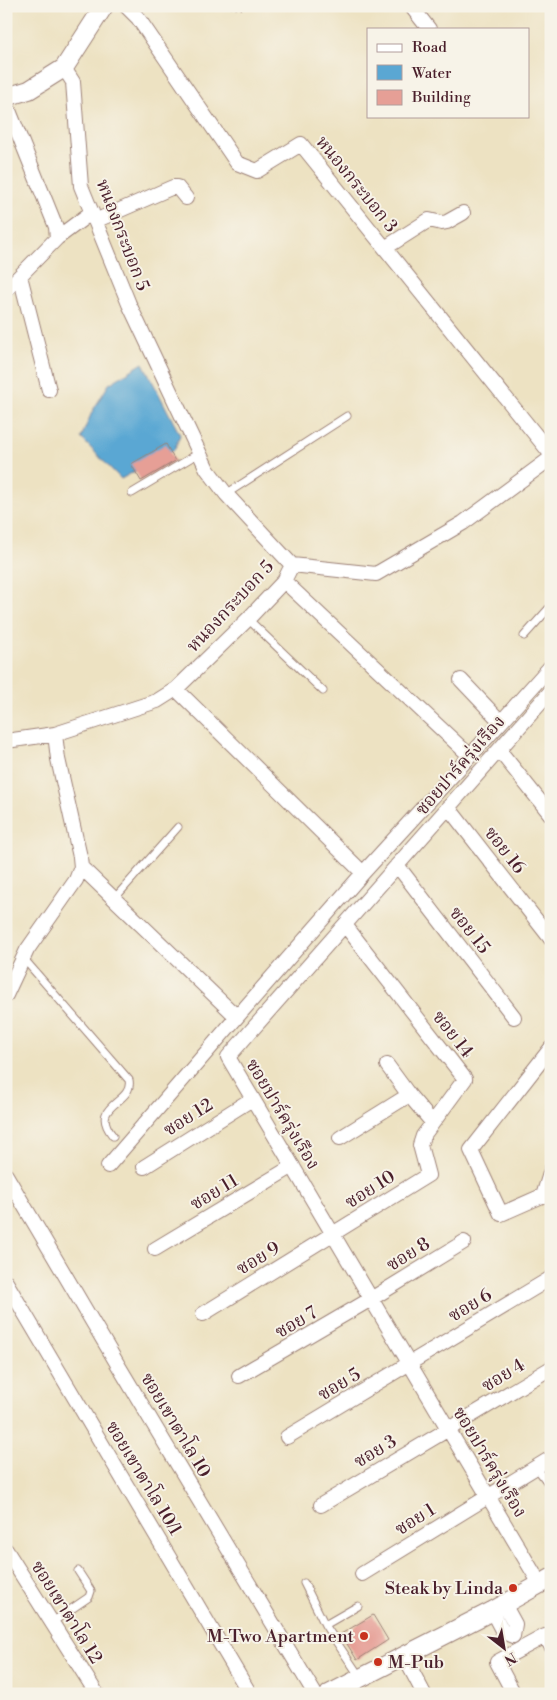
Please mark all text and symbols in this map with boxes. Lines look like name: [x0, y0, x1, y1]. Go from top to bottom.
legend: [367, 28, 530, 118]
text: Road: [412, 38, 447, 57]
text: Water: [411, 64, 452, 83]
text: Building: [411, 88, 471, 107]
street label: หนองกระบอก 3: [311, 131, 403, 237]
street label: หนองกระบอก 5: [91, 176, 154, 294]
street label: หนองกระบอก 5: [182, 555, 279, 657]
street label: ซอยปาร์ครุ่งเรือง: [411, 711, 510, 820]
street label: ซอย 16: [479, 822, 530, 879]
street label: ซอย 15: [444, 902, 495, 959]
street label: ซอย 14: [427, 1006, 478, 1063]
street label: ซอยปาร์ครุ่งเรือง: [240, 1055, 325, 1174]
street label: ซอย 12: [159, 1093, 217, 1142]
street label: ซอย 10: [341, 1165, 400, 1214]
street label: ซอย 11: [186, 1169, 243, 1216]
street label: ซอย 8: [382, 1232, 434, 1277]
street label: ซอย 9: [232, 1236, 284, 1280]
street label: ซอย 6: [444, 1283, 496, 1327]
street label: ซอย 7: [271, 1301, 321, 1344]
street label: ซอย 4: [477, 1353, 529, 1397]
street label: ซอย 5: [314, 1363, 365, 1406]
street label: ซอยเขาตาโล 10: [135, 1368, 218, 1482]
street label: ซอยปาร์ครุ่งเรือง: [447, 1403, 532, 1522]
street label: ซอยเขาตาโล 10/1: [100, 1416, 189, 1540]
street label: ซอย 3: [350, 1430, 401, 1473]
street label: ซอย 1: [391, 1498, 440, 1541]
street label: ซอยเขาตาโล 12: [26, 1555, 109, 1668]
place label: Steak by Linda: [385, 1577, 504, 1600]
marker: Steak by Linda: [507, 1582, 519, 1594]
north arrow: [480, 1622, 530, 1672]
place label: M-Two Apartment: [207, 1625, 355, 1648]
marker: M-Two Apartment: [358, 1630, 370, 1642]
text: N: [501, 1648, 520, 1669]
place label: M-Pub: [388, 1651, 444, 1674]
marker: M-Pub: [372, 1656, 384, 1668]

